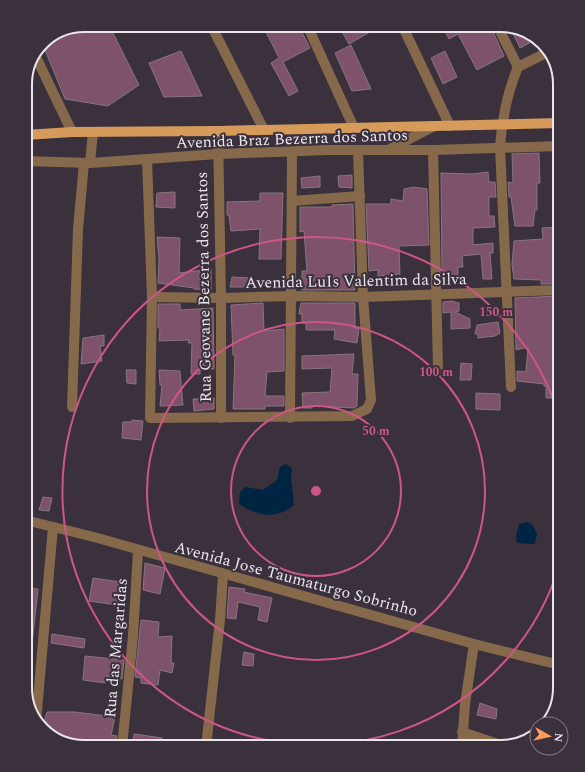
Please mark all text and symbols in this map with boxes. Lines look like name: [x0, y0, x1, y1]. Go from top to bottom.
street label: Avenida Braz Bezerra dos Santos: [176, 123, 408, 155]
street label: Rua Geovane Bezerra dos Santos: [190, 171, 218, 403]
street label: Avenida LuIs Valentim da Silva: [245, 267, 467, 295]
text: 150 m: [479, 303, 513, 322]
text: 100 m: [419, 363, 453, 382]
text: 50 m: [362, 422, 390, 441]
centre of rings: [309, 484, 323, 498]
street label: Avenida Jose Taumaturgo Sobrinho: [172, 535, 420, 623]
street label: Rua das Margaridas: [98, 577, 134, 719]
north arrow: [529, 716, 569, 756]
text: N: [549, 732, 567, 743]

